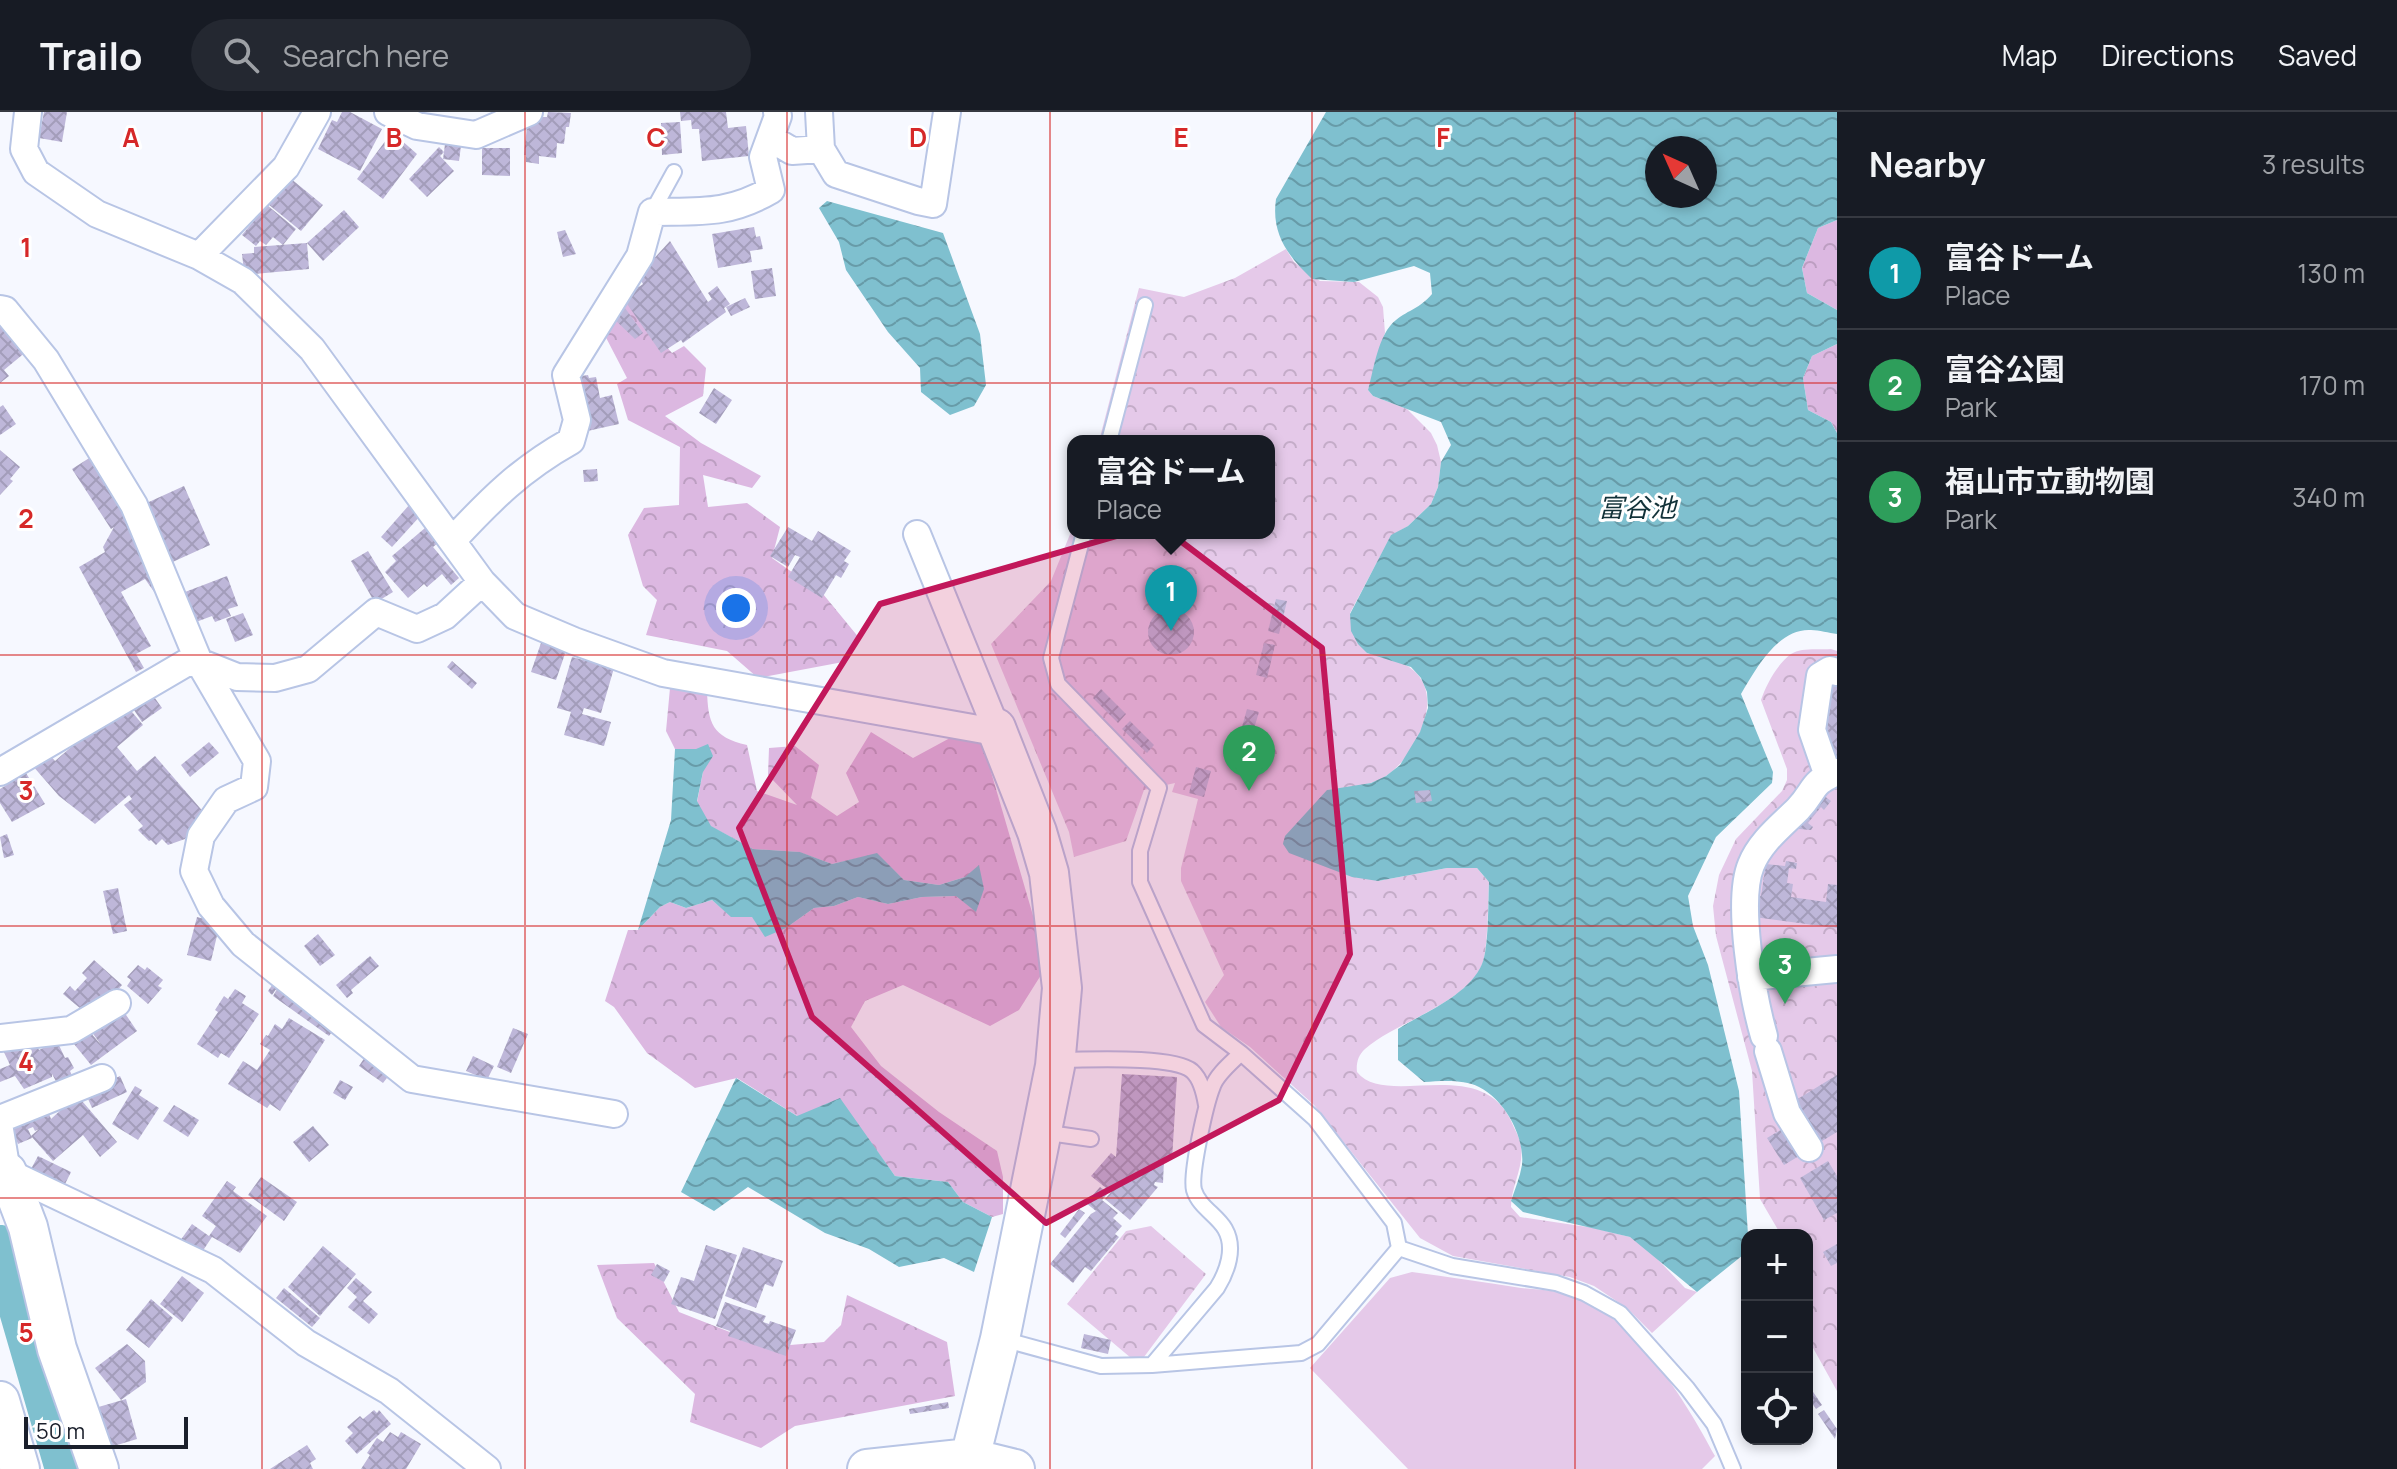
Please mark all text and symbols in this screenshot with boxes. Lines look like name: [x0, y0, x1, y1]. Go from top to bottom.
search box: [191, 19, 751, 91]
text: Trailo: [40, 29, 143, 81]
icon: search: [219, 33, 263, 77]
text: Search here: [283, 35, 449, 76]
text: Map: [2002, 36, 2057, 74]
text: Directions: [2101, 36, 2234, 74]
text: Saved: [2278, 36, 2357, 74]
text: A: [122, 119, 140, 155]
text: B: [386, 119, 402, 155]
text: C: [646, 119, 666, 155]
text: D: [909, 119, 927, 155]
text: E: [1173, 119, 1189, 155]
text: F: [1436, 119, 1450, 155]
north arrow: [1645, 136, 1717, 208]
text: Nearby: [1869, 141, 1985, 187]
text: 3 results: [2262, 146, 2365, 182]
text: 1: [20, 229, 32, 265]
text: 富谷ドーム: [1945, 236, 2094, 277]
text: 1: [1889, 255, 1901, 291]
text: 130 m: [2297, 255, 2365, 291]
text: Place: [1945, 277, 2010, 313]
text: 富谷公園: [1945, 348, 2065, 389]
text: 2: [1887, 367, 1903, 403]
text: 170 m: [2299, 367, 2365, 403]
text: Park: [1945, 389, 1997, 425]
popup: [1067, 435, 1275, 539]
text: 富谷ドーム: [1096, 450, 1246, 491]
text: 福山市立動物園: [1945, 460, 2155, 501]
text: 3: [1887, 479, 1903, 515]
text: 340 m: [2292, 479, 2365, 515]
water label: 富谷池: [1598, 489, 1679, 525]
text: Place: [1096, 491, 1162, 527]
text: 2: [18, 500, 34, 536]
text: Park: [1945, 501, 1997, 537]
pin: 1: [1145, 565, 1197, 631]
your location: [716, 588, 756, 628]
pin: 2: [1223, 725, 1275, 791]
text: 3: [18, 772, 34, 808]
pin: 3: [1759, 938, 1811, 1004]
text: 4: [18, 1043, 34, 1079]
map controls: [1741, 1229, 1813, 1445]
button: +: [1741, 1229, 1813, 1301]
button: −: [1741, 1301, 1813, 1373]
text: 5: [18, 1314, 34, 1350]
button: locate: [1741, 1373, 1813, 1445]
scale bar: [24, 1413, 188, 1449]
text: 50 m: [36, 1416, 85, 1446]

